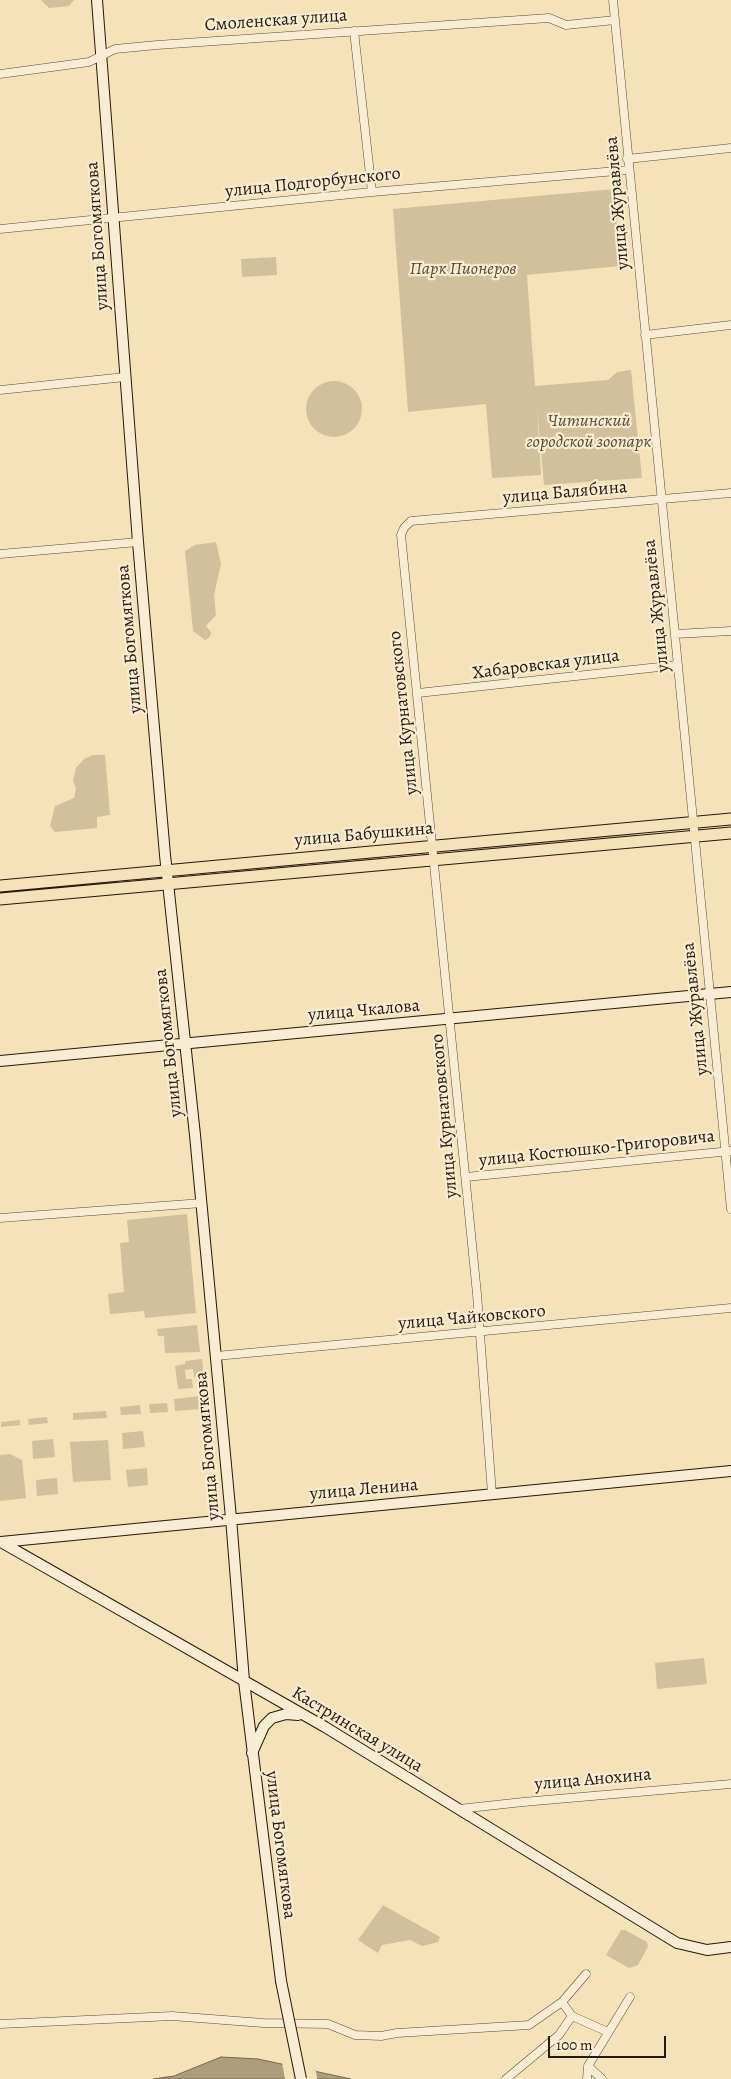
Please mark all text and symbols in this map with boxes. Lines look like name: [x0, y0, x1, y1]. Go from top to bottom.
street label: Смоленская улица: [204, 5, 348, 37]
street label: улица Журавлёва: [601, 135, 635, 271]
street label: улица Богомягкова: [82, 161, 114, 311]
street label: улица Подгорбунского: [224, 163, 402, 203]
park label: Парк Пионеров: [409, 259, 517, 281]
park label: Читинский городской зоопарк: [527, 411, 651, 454]
street label: улица Балябина: [502, 477, 628, 509]
street label: улица Журавлёва: [639, 538, 675, 674]
street label: улица Богомягкова: [113, 564, 147, 714]
street label: улица Курнатовского: [385, 630, 423, 796]
street label: Хабаровская улица: [471, 645, 621, 685]
street label: улица Бабушкина: [294, 818, 434, 852]
street label: улица Журавлёва: [678, 941, 714, 1077]
street label: улица Богомягкова: [150, 968, 188, 1118]
street label: улица Чкалова: [307, 995, 421, 1027]
street label: улица Курнатовского: [427, 1033, 463, 1199]
street label: улица Костюшко-Григоровича: [478, 1126, 716, 1172]
street label: улица Чайковского: [397, 1301, 547, 1335]
street label: улица Богомягкова: [191, 1371, 225, 1521]
street label: улица Ленина: [309, 1474, 419, 1506]
street label: Кастринская улица: [288, 1682, 426, 1778]
street label: улица Анохина: [534, 1764, 652, 1796]
street label: улица Богомягкова: [260, 1770, 300, 1920]
scale bar: [551, 2026, 668, 2058]
text: 100 m: [556, 2035, 593, 2055]

